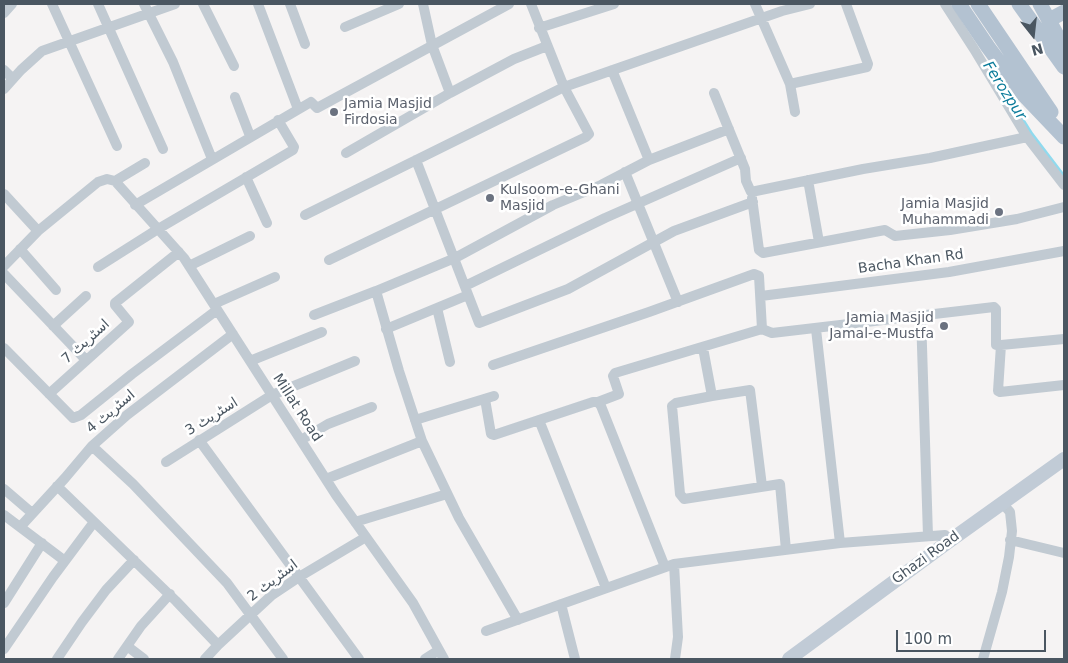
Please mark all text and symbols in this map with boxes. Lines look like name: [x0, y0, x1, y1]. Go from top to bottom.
north arrow: [1008, 10, 1058, 60]
text: N: [1029, 40, 1045, 59]
water label: Ferozpur: [978, 58, 1030, 124]
place label: Jamia Masjid Firdosia: [344, 96, 432, 128]
marker: Jamia Masjid Firdosia: [328, 106, 340, 118]
place label: Kulsoom-e-Ghani Masjid: [500, 182, 620, 214]
marker: Kulsoom-e-Ghani Masjid: [484, 192, 496, 204]
place label: Jamia Masjid Muhammadi: [901, 196, 989, 228]
marker: Jamia Masjid Muhammadi: [993, 206, 1005, 218]
street label: Bacha Khan Rd: [857, 246, 965, 278]
place label: Jamia Masjid Jamal-e-Mustfa: [829, 310, 934, 342]
street label: اسٹریٹ 7: [59, 316, 113, 368]
marker: Jamia Masjid Jamal-e-Mustfa: [938, 320, 950, 332]
street label: Millat Road: [269, 371, 325, 445]
street label: اسٹریٹ 4: [83, 387, 139, 437]
street label: اسٹریٹ 3: [183, 394, 241, 440]
street label: Ghazi Road: [889, 528, 963, 588]
street label: اسٹریٹ 2: [245, 557, 301, 605]
scale bar: [898, 620, 1048, 652]
text: 100 m: [904, 630, 952, 648]

